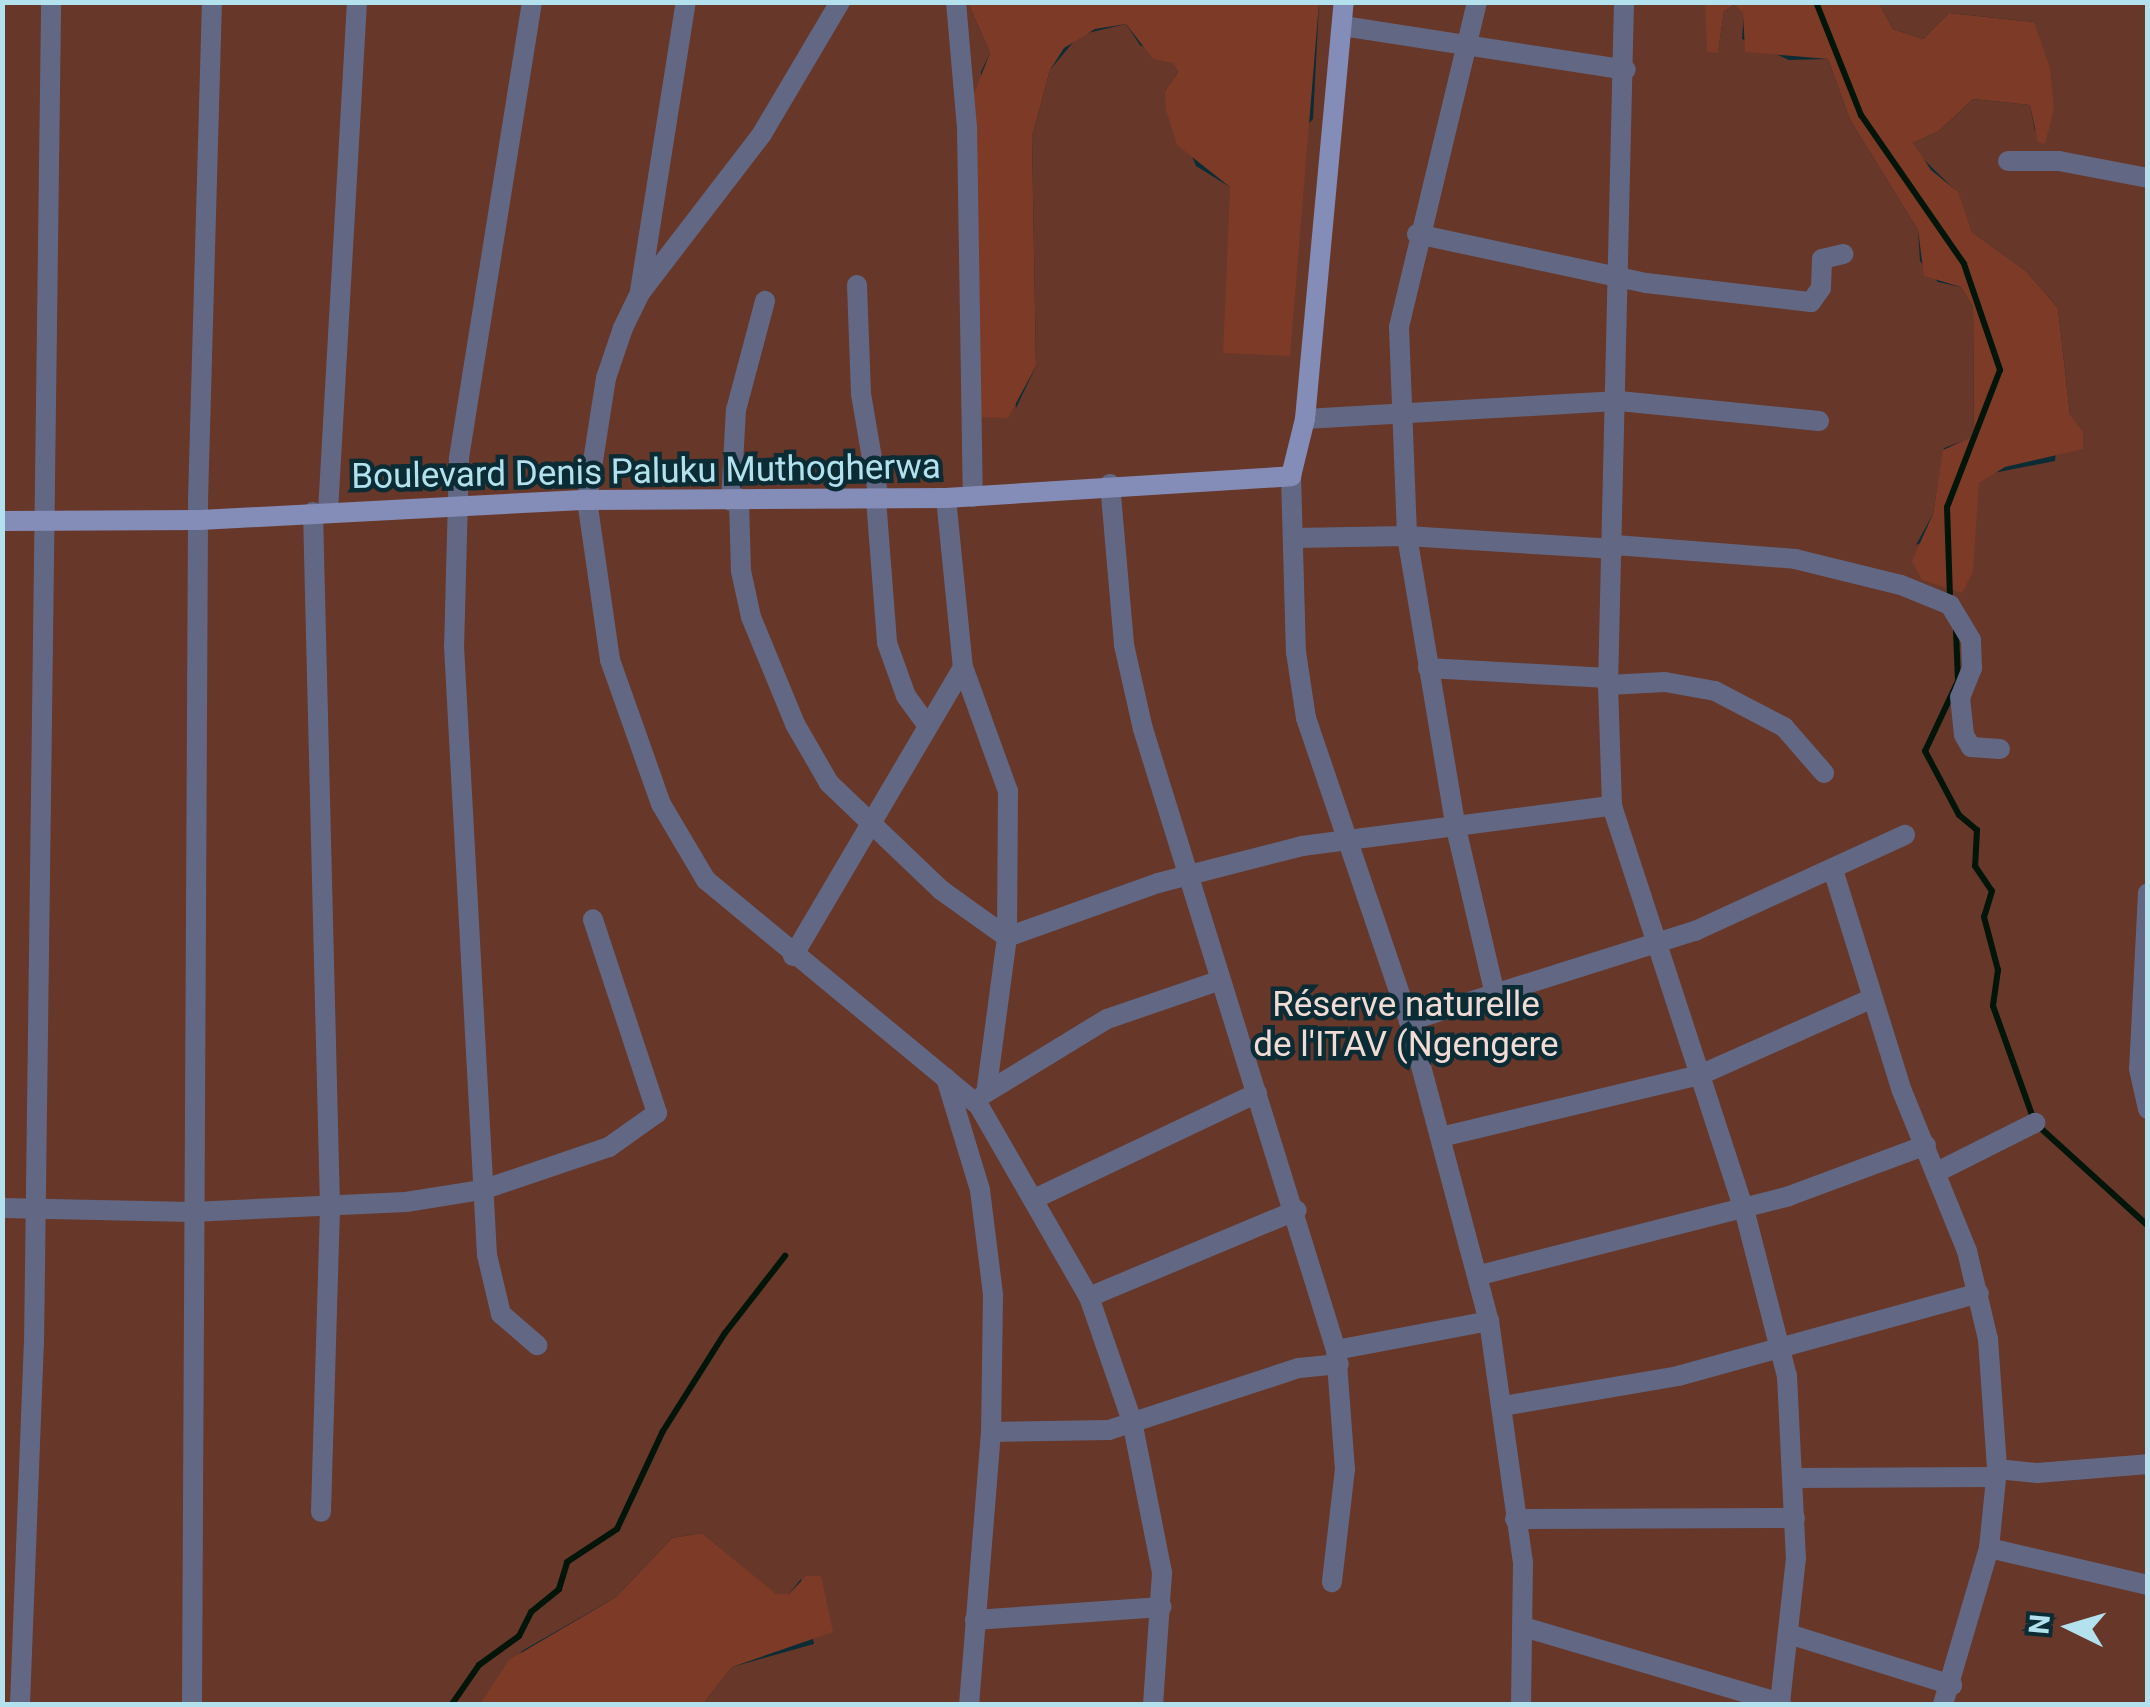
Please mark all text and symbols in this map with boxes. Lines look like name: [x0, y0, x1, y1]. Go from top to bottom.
street label: Boulevard Denis Paluku Muthogherwa: [351, 446, 941, 498]
park label: Réserve naturelle de l'ITAV (Ngengere: [1253, 984, 1559, 1066]
north arrow: [2020, 1577, 2120, 1677]
text: N: [2022, 1613, 2057, 1636]

